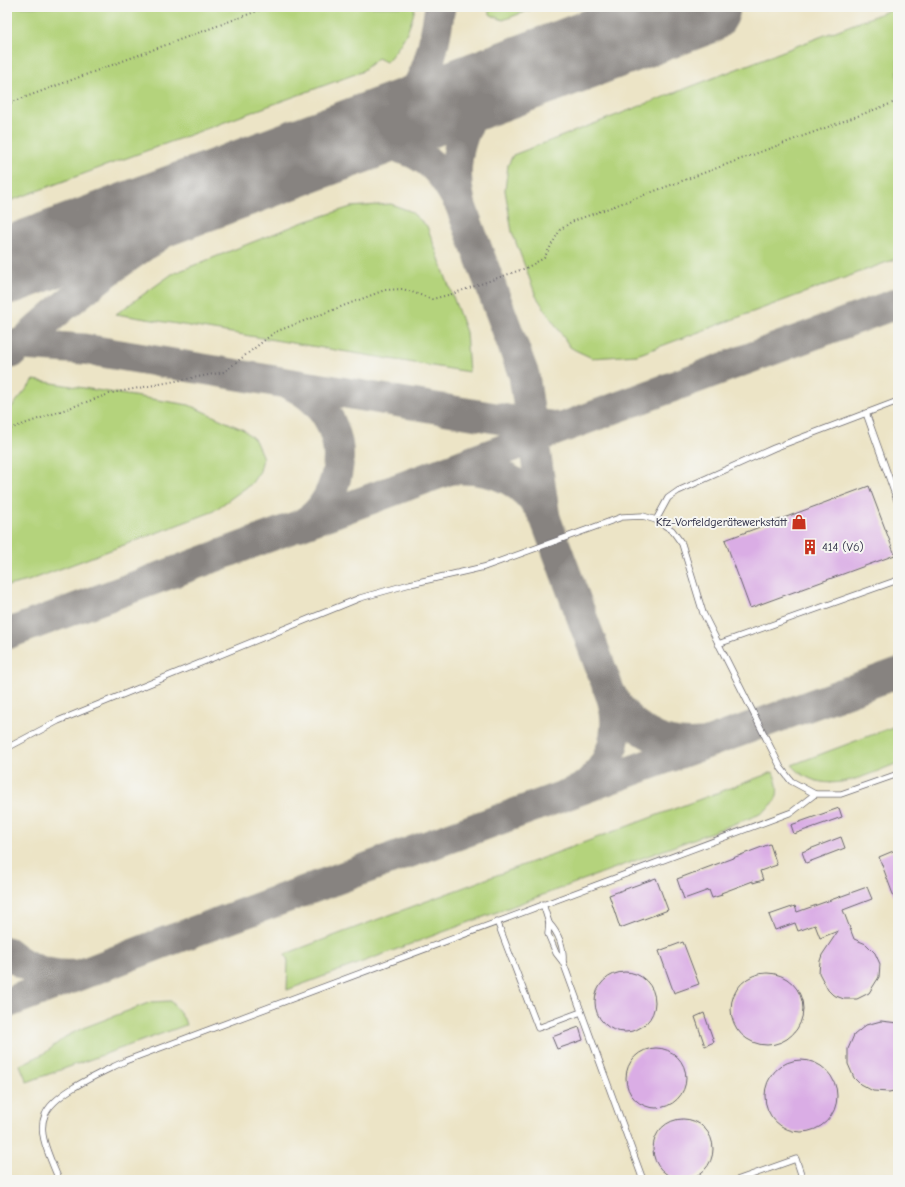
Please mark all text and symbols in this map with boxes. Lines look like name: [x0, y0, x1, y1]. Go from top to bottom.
shop icon: Kfz-Vorfeldgerätewerkstatt: [790, 513, 808, 531]
place label: Kfz-Vorfeldgerätewerkstatt: [656, 515, 788, 529]
building icon: 414 (V6): [801, 538, 819, 556]
place label: 414 (V6): [822, 540, 864, 554]

